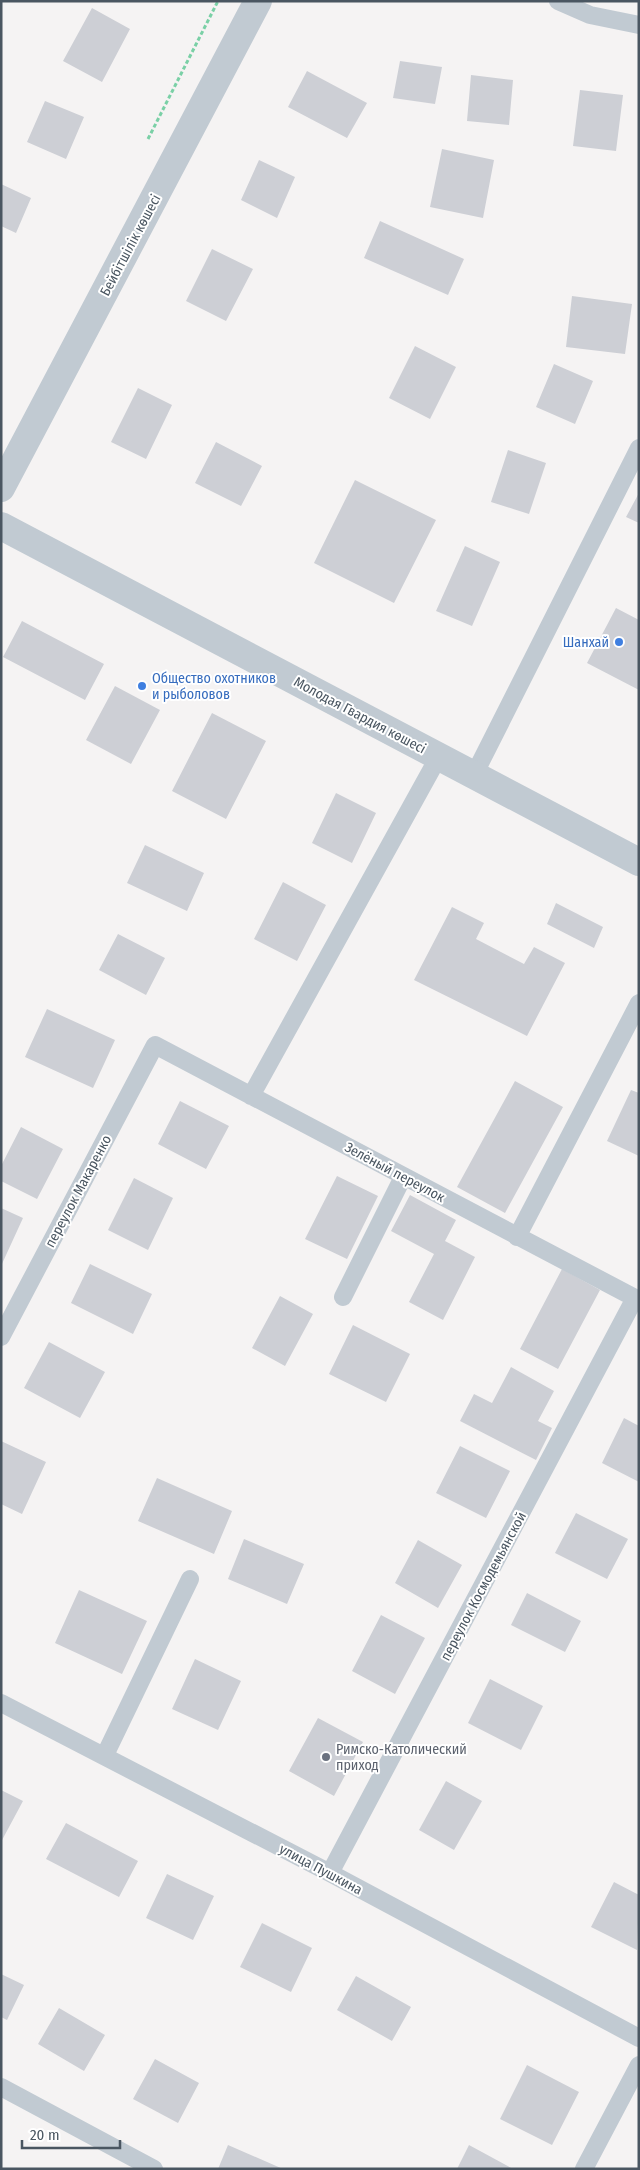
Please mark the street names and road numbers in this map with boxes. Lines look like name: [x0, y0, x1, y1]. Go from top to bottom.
street label: Бейбітшілік көшесі: [96, 192, 164, 299]
street label: Молодая Гвардия көшесі: [291, 673, 429, 758]
street label: переулок Макаренко: [42, 1132, 115, 1250]
street label: Зелёный переулок: [342, 1139, 448, 1206]
street label: переулок Космодемьянской: [437, 1509, 530, 1664]
street label: улица Пушкина: [276, 1840, 365, 1898]

